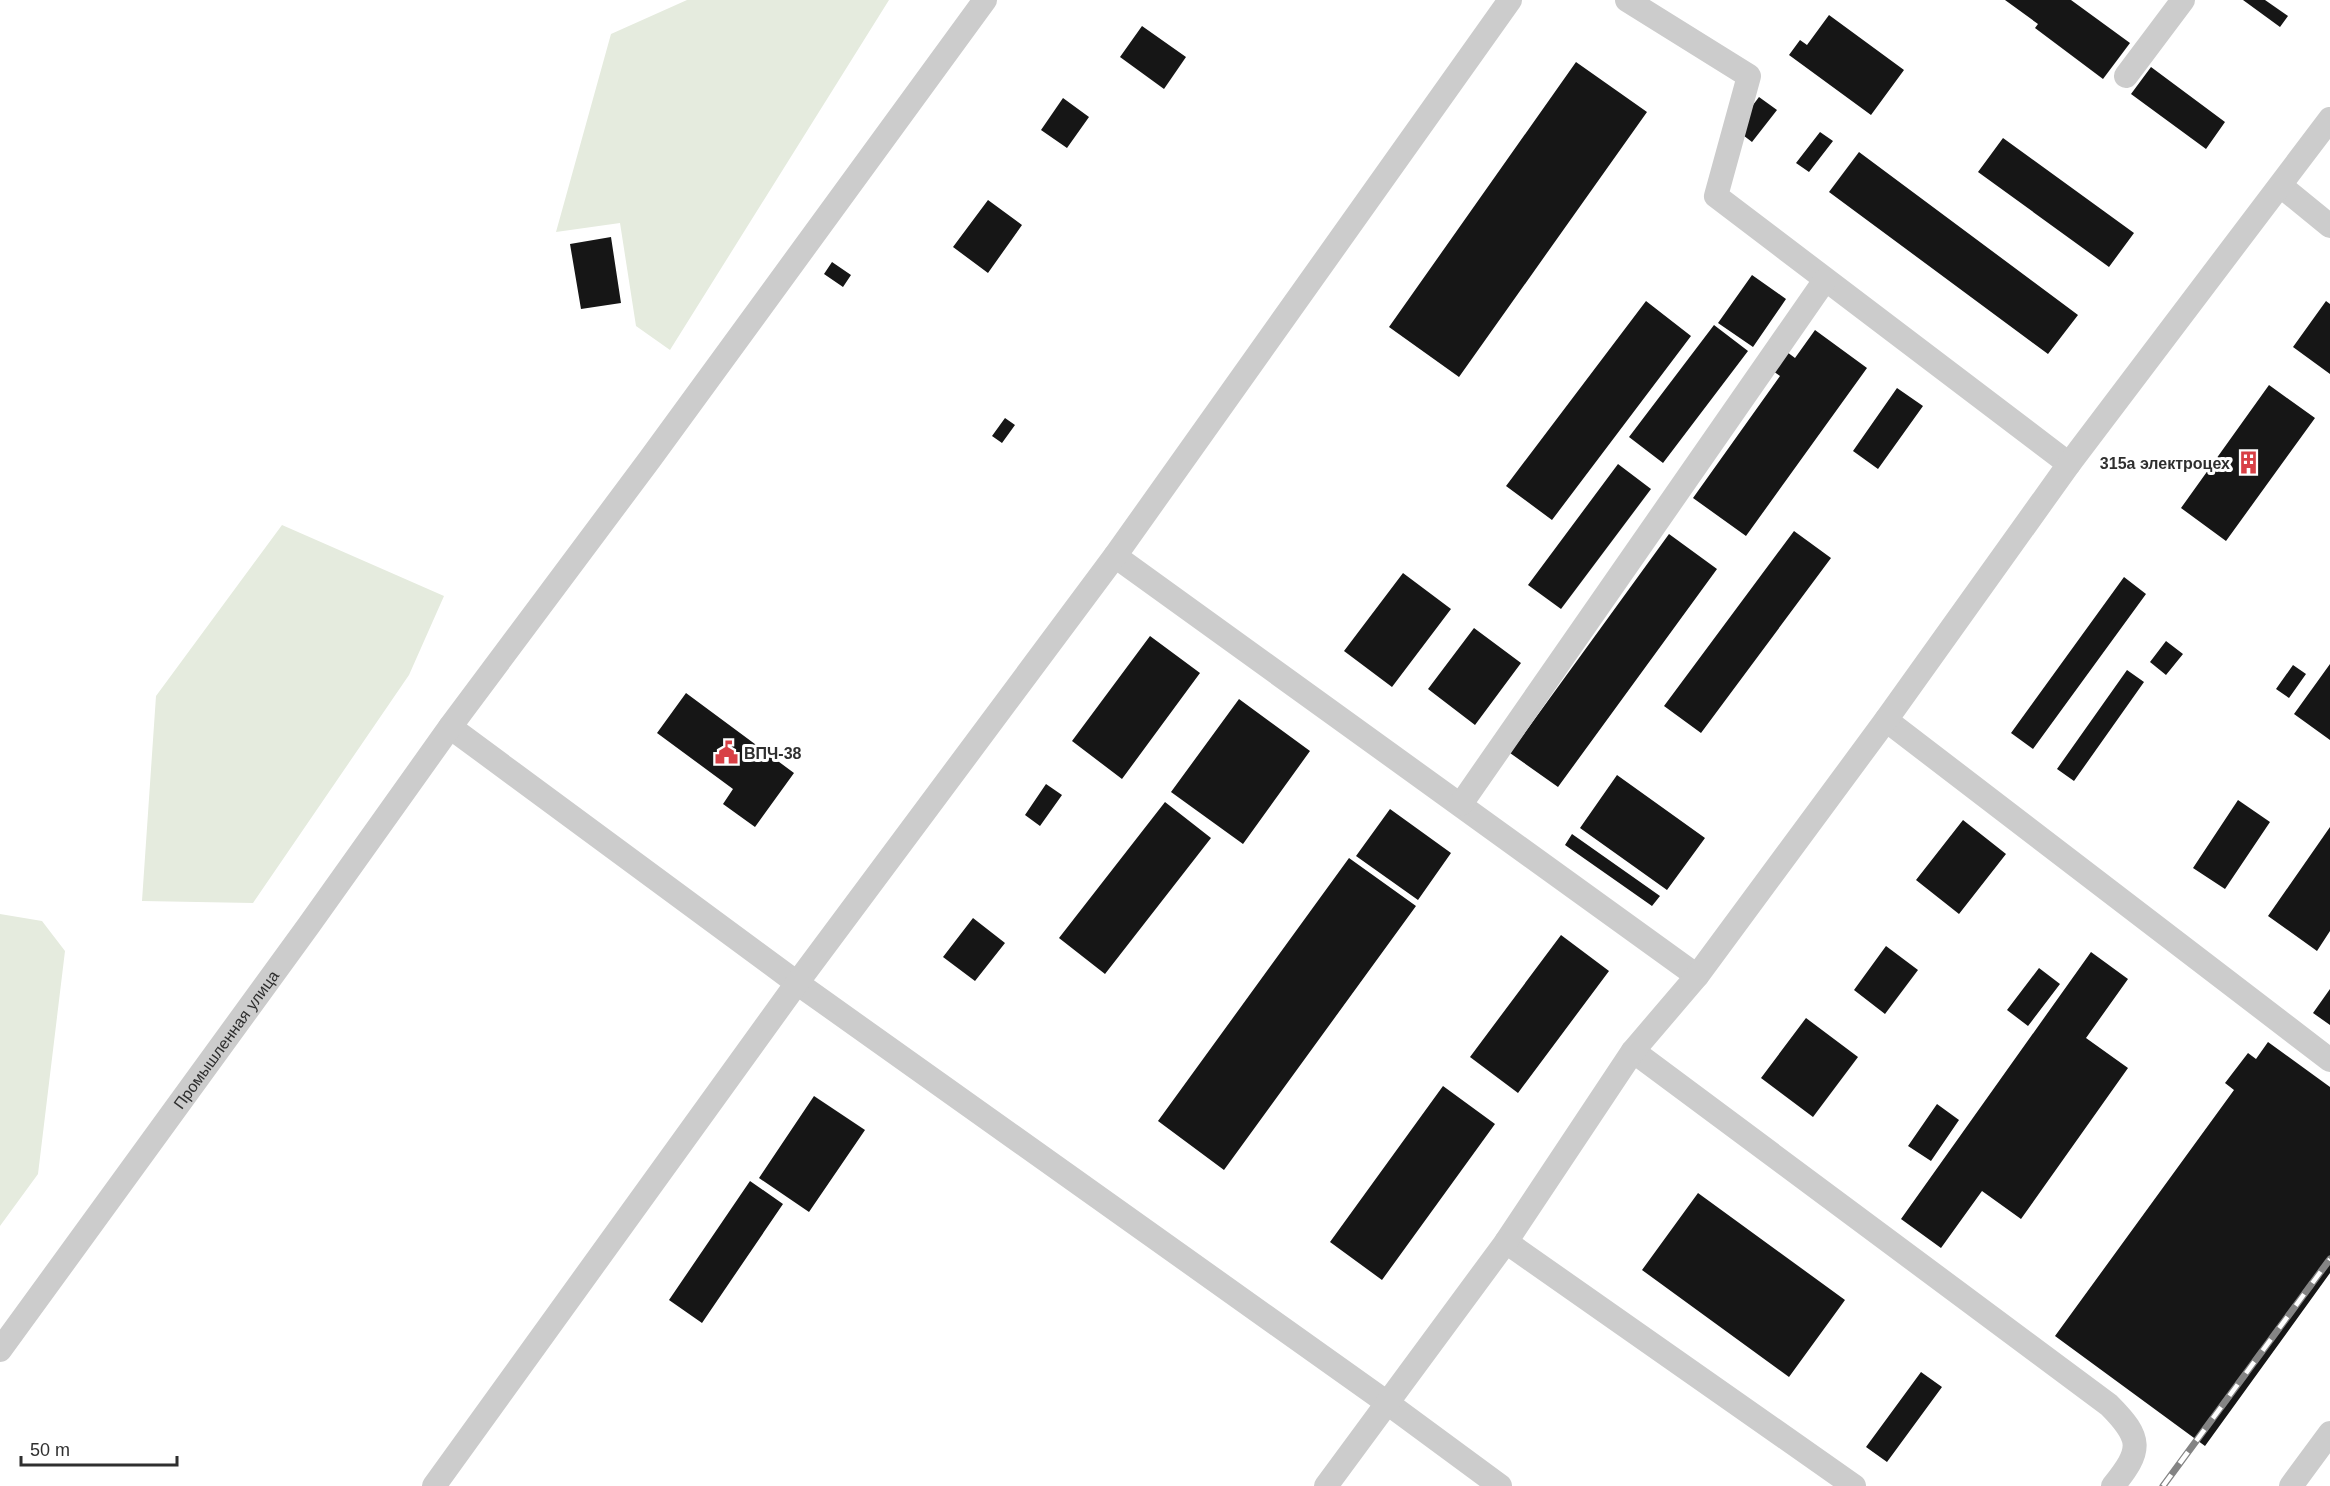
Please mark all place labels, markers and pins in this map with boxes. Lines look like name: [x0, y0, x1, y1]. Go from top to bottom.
building icon: 315a электроцех: [2235, 450, 2261, 476]
place label: 315a электроцех: [2100, 455, 2230, 472]
public building icon: ВПЧ-38: [713, 740, 739, 766]
place label: ВПЧ-38: [744, 745, 802, 762]

